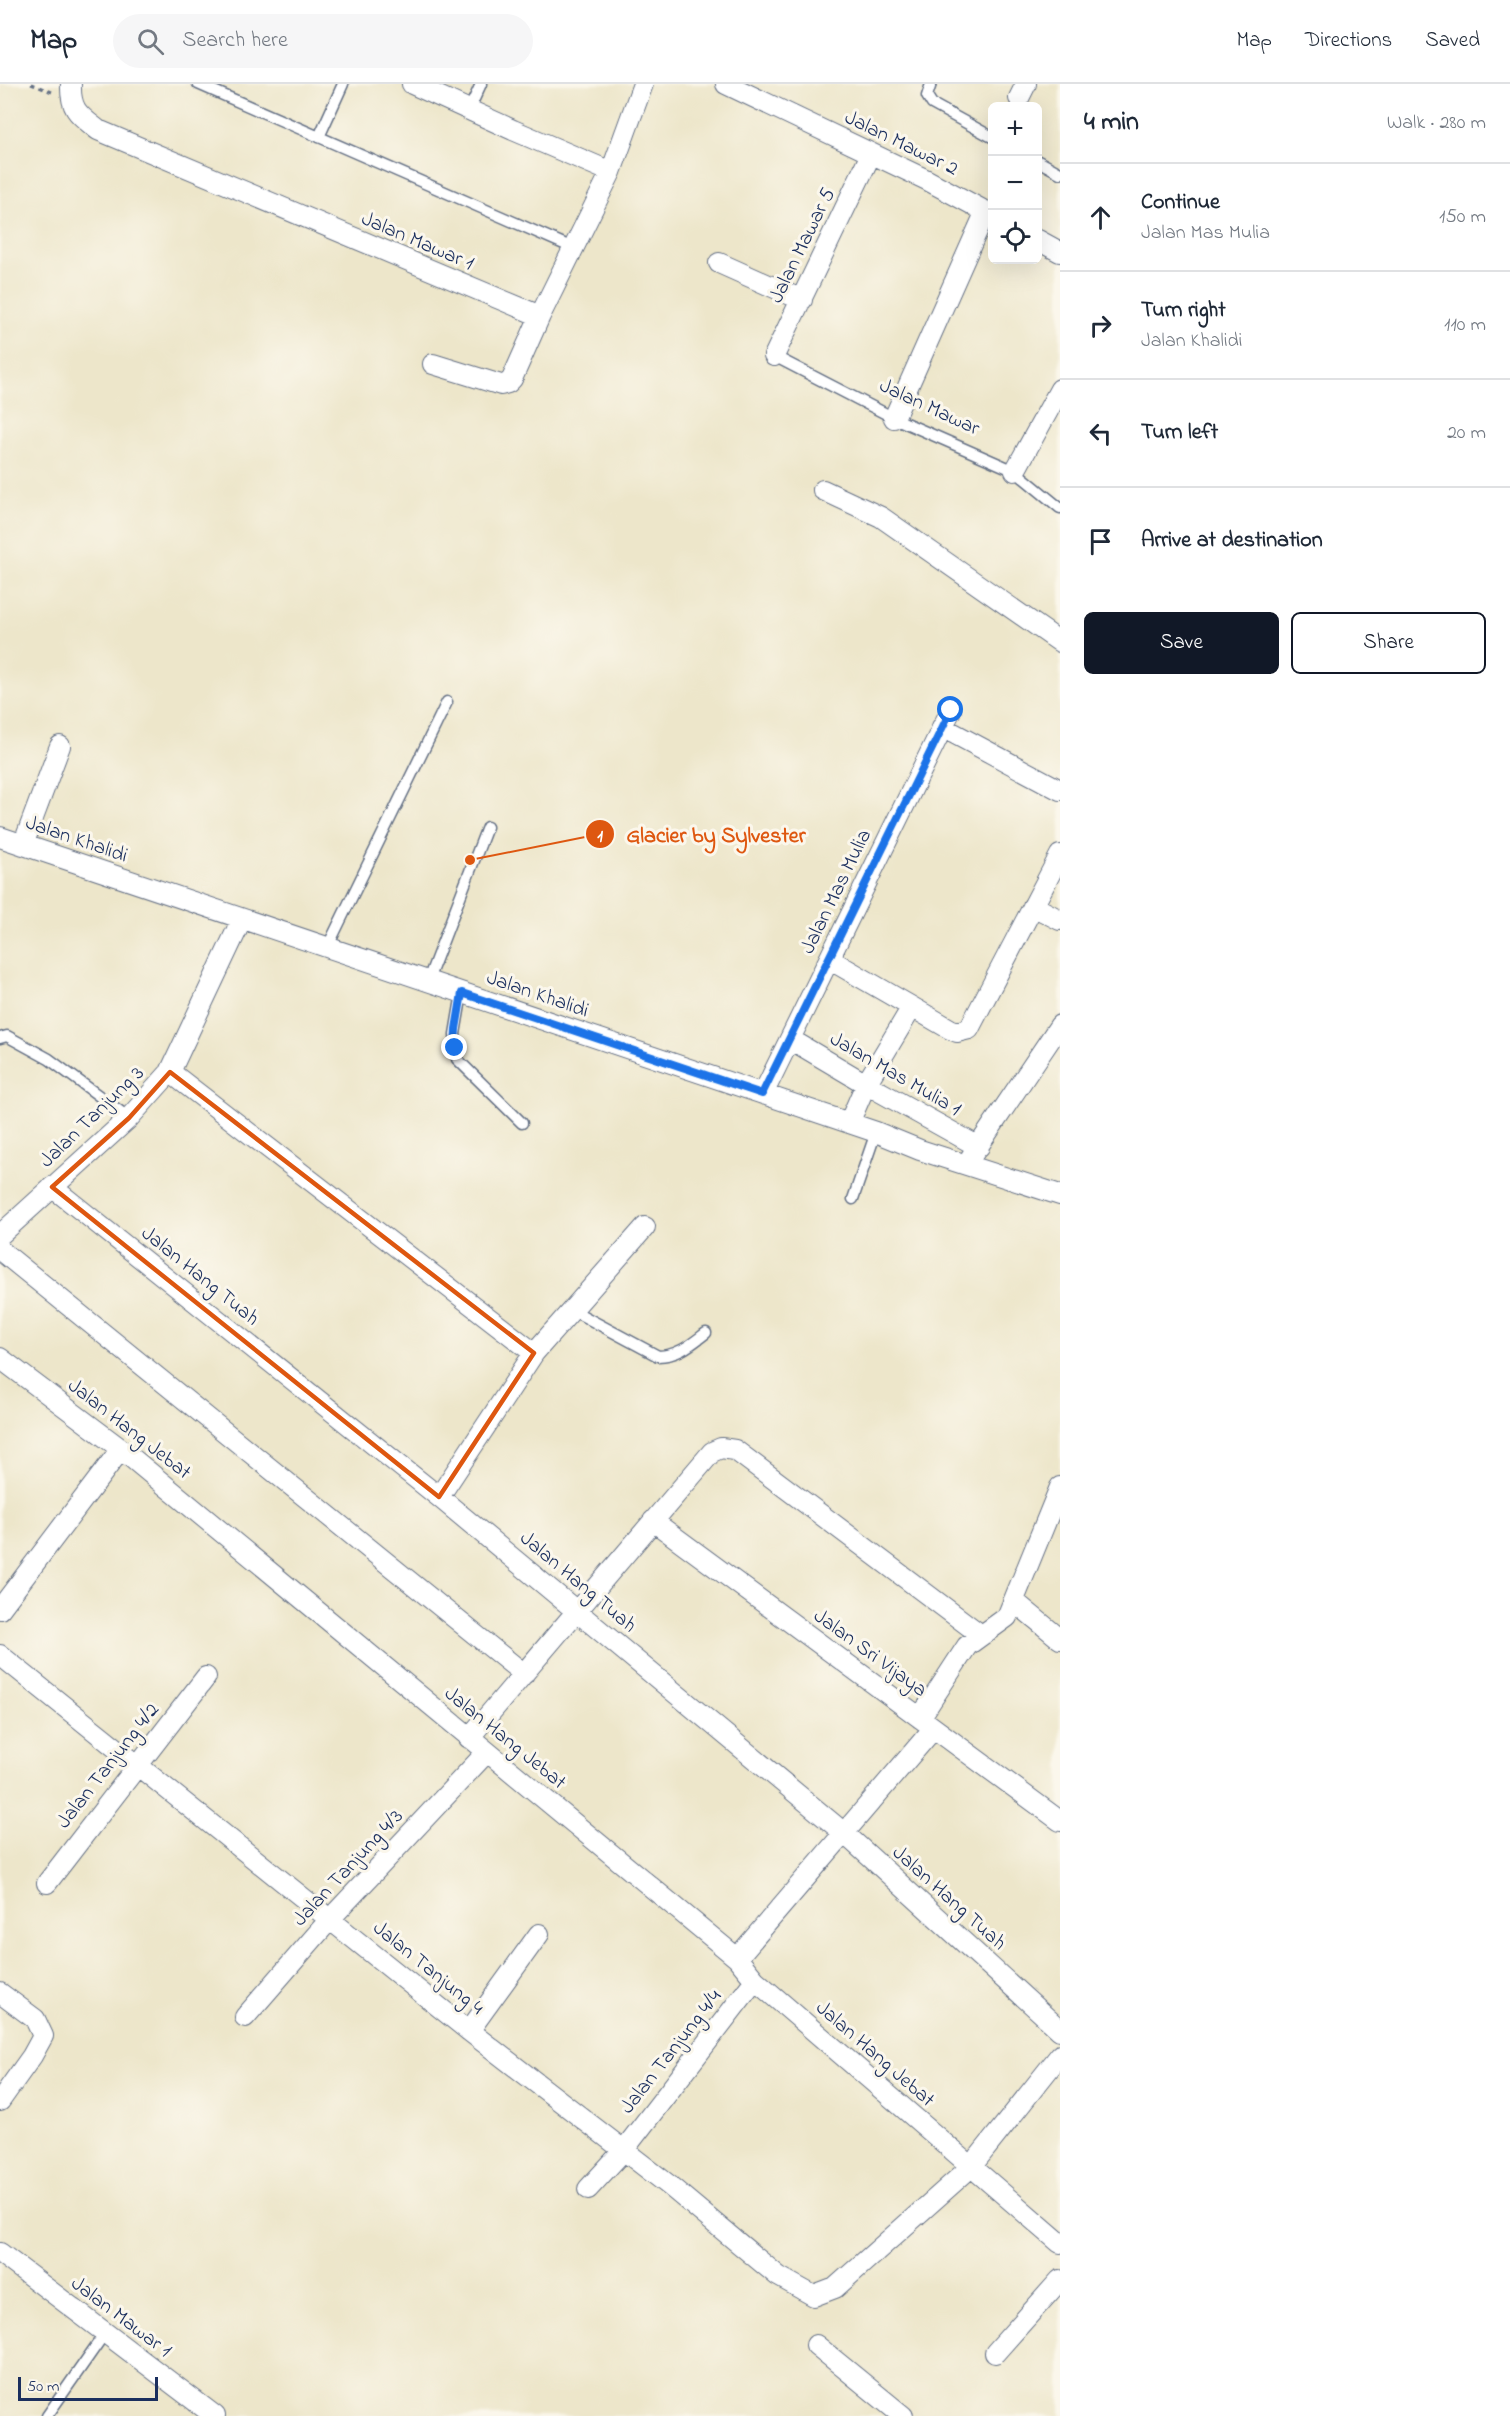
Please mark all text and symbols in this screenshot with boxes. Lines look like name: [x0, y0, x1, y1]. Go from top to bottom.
search box: [113, 14, 533, 68]
text: Map: [30, 21, 77, 62]
icon: search: [134, 25, 167, 58]
text: Search here: [182, 25, 288, 57]
text: Map: [1236, 26, 1272, 56]
text: Directions: [1305, 26, 1392, 56]
text: Saved: [1425, 26, 1480, 56]
map controls: [988, 102, 1042, 264]
button: +: [988, 102, 1042, 156]
street label: Jalan Mawar 2: [839, 103, 963, 184]
text: 4 min: [1084, 104, 1139, 142]
text: Walk · 280 m: [1387, 109, 1486, 138]
button: −: [988, 156, 1042, 210]
street label: Jalan Mawar 5: [762, 183, 844, 309]
text: Continue: [1141, 187, 1220, 219]
icon: ahead: [1084, 201, 1117, 234]
text: 150 m: [1439, 203, 1486, 232]
street label: Jalan Mawar 1: [356, 205, 478, 279]
button: locate: [988, 210, 1042, 264]
text: Jalan Mas Mulia: [1141, 219, 1270, 248]
text: Turn right: [1141, 295, 1226, 327]
icon: right: [1084, 309, 1117, 342]
text: 110 m: [1444, 311, 1486, 340]
text: Jalan Khalidi: [1141, 327, 1242, 356]
street label: Jalan Mawar: [874, 371, 985, 444]
icon: left: [1084, 417, 1117, 450]
text: Turn left: [1141, 417, 1218, 449]
text: 20 m: [1447, 419, 1486, 448]
icon: arrive: [1084, 525, 1117, 558]
text: Arrive at destination: [1141, 525, 1323, 557]
button: Save: [1084, 612, 1279, 674]
button: Share: [1291, 612, 1486, 674]
route start: [937, 696, 963, 722]
street label: Jalan Khalidi: [21, 808, 132, 871]
callout: Glacier by Sylvester: [585, 814, 818, 854]
text: Glacier by Sylvester: [627, 821, 807, 854]
text: 1: [597, 824, 603, 850]
street label: Jalan Mas Mulia: [794, 824, 880, 959]
street label: Jalan Khalidi: [482, 963, 593, 1026]
street label: Jalan Mas Mulia 1: [824, 1025, 967, 1125]
route end: [441, 1034, 467, 1060]
street label: Jalan Tanjung 3: [33, 1060, 153, 1177]
street label: Jalan Hang Tuah: [133, 1219, 265, 1335]
street label: Jalan Hang Jebat: [59, 1372, 197, 1489]
street label: Jalan Hang Tuah: [511, 1525, 643, 1642]
street label: Jalan Sri Vijaya: [805, 1602, 933, 1707]
street label: Jalan Hang Jebat: [436, 1680, 572, 1799]
street label: Jalan Tanjung 4/2: [50, 1697, 169, 1837]
street label: Jalan Tanjung 4/3: [286, 1803, 412, 1935]
street label: Jalan Hang Tuah: [884, 1839, 1012, 1960]
street label: Jalan Tanjung 4: [364, 1914, 490, 2025]
street label: Jalan Tanjung 4/4: [613, 1983, 732, 2122]
street label: Jalan Hang Jebat: [807, 1994, 941, 2116]
street label: Jalan Mawar 1: [64, 2270, 178, 2366]
scale bar: [18, 2374, 158, 2402]
text: 50 m: [27, 2375, 59, 2399]

